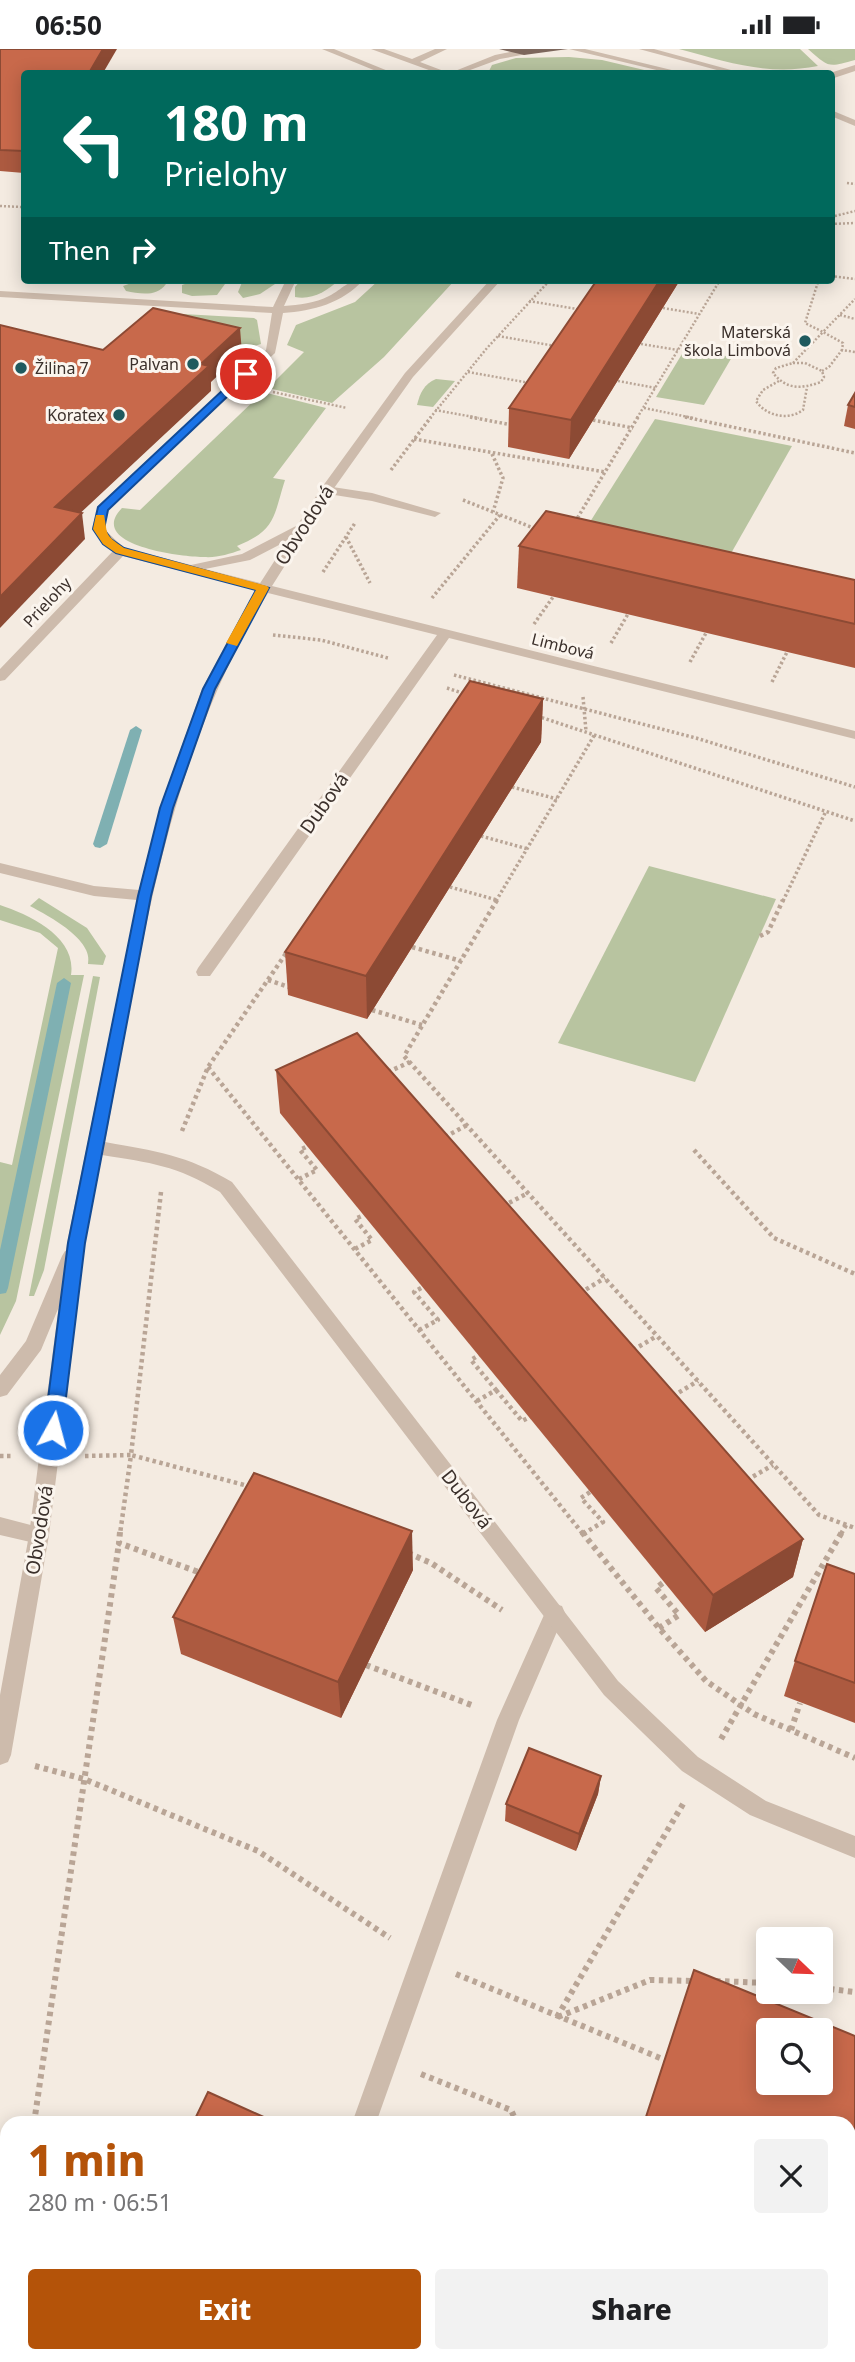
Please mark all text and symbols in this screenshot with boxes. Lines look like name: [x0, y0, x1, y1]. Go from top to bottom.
text: 06:50: [35, 7, 102, 43]
text: 180 m: [164, 89, 309, 155]
icon: left: [49, 98, 140, 189]
text: Prielohy: [164, 152, 287, 195]
icon: right: [124, 231, 162, 269]
text: Then: [49, 232, 110, 268]
place label: Materská škola Limbová: [684, 321, 791, 361]
marker: Materská škola Limbová: [797, 333, 813, 349]
pin: [216, 344, 276, 404]
place label: Palvan: [129, 353, 179, 375]
icon: arrive: [227, 355, 265, 393]
marker: Palvan: [185, 356, 201, 372]
place label: Žilina 7: [35, 357, 89, 379]
marker: Žilina 7: [13, 360, 29, 376]
place label: Koratex: [47, 404, 106, 426]
marker: Koratex: [111, 407, 127, 423]
street label: Obvodová: [268, 480, 340, 570]
street label: Prielohy: [18, 571, 77, 632]
street label: Limbová: [529, 628, 597, 664]
street label: Dubová: [294, 767, 354, 839]
position arrow: [16, 1393, 90, 1467]
street label: Dubová: [436, 1464, 498, 1534]
street label: Obvodová: [19, 1483, 59, 1577]
north arrow: [756, 1927, 833, 2004]
map controls: [756, 1927, 833, 2095]
button: search: [756, 2018, 833, 2095]
text: 1 min: [28, 2131, 145, 2188]
button: close: [754, 2139, 828, 2213]
text: 280 m · 06:51: [28, 2186, 172, 2218]
button: Exit: [28, 2269, 421, 2349]
button: Share: [435, 2269, 828, 2349]

